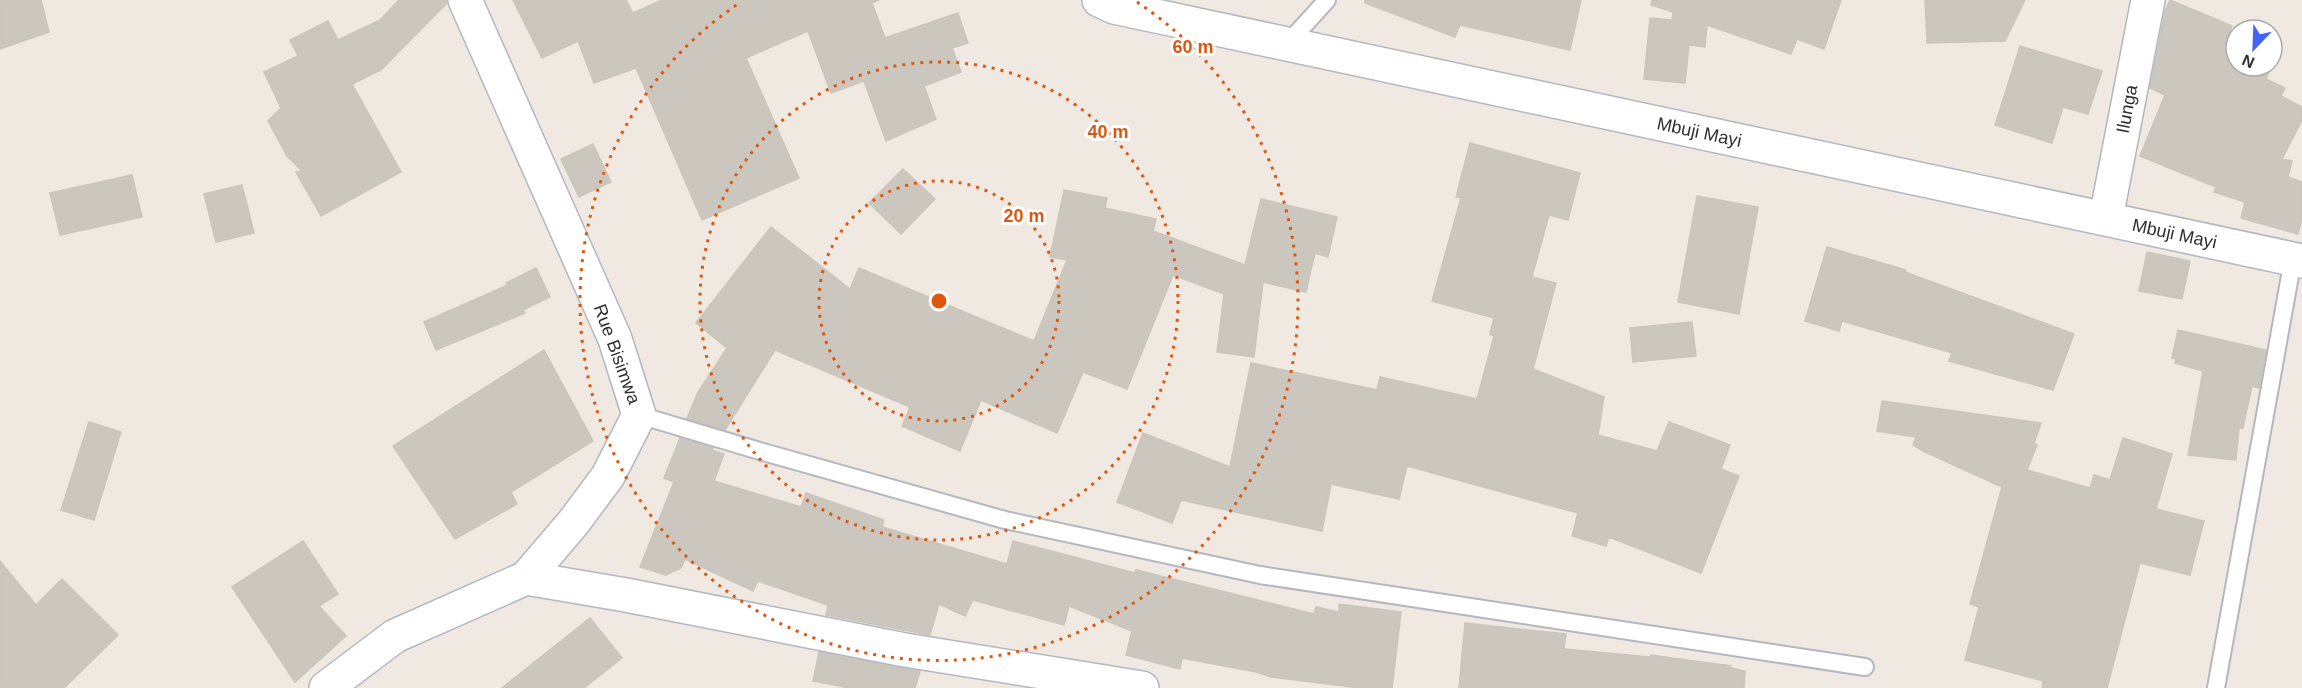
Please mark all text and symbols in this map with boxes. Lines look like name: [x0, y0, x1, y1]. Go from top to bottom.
north arrow: [2224, 18, 2284, 78]
text: 60 m: [1172, 37, 1214, 57]
text: N: [2240, 51, 2257, 71]
street label: Ilunga: [2113, 82, 2142, 135]
street label: Mbuji Mayi: [1655, 113, 1743, 151]
text: 40 m: [1087, 122, 1129, 142]
text: 20 m: [1003, 206, 1045, 226]
street label: Mbuji Mayi: [2130, 215, 2219, 253]
centre of rings: [929, 291, 949, 311]
street label: Rue Bisimwa: [590, 301, 645, 408]

